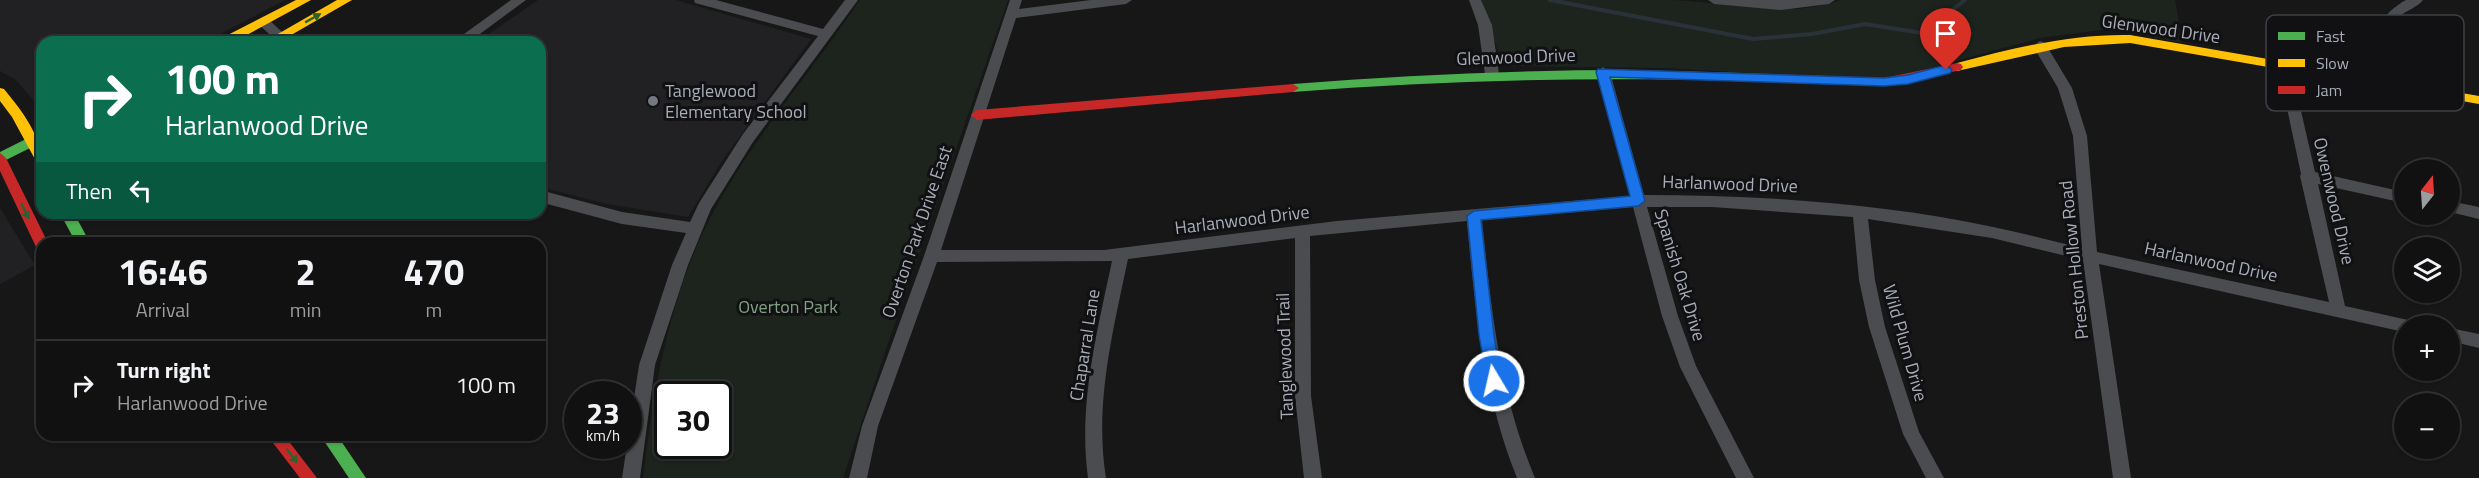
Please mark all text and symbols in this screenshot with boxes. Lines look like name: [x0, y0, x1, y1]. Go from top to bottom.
street label: Glenwood Drive: [2100, 7, 2222, 50]
pin: [1920, 8, 1971, 70]
one-way arrow: [305, 13, 321, 24]
legend: [2266, 15, 2464, 111]
icon: arrive: [1929, 17, 1962, 50]
text: Fast: [2316, 24, 2345, 48]
street label: Glenwood Drive: [1456, 41, 1576, 72]
text: 100 m: [165, 46, 280, 110]
text: Slow: [2316, 51, 2349, 75]
icon: right: [66, 60, 144, 138]
place label: Tanglewood Elementary School: [665, 77, 807, 125]
text: Jam: [2316, 78, 2342, 102]
marker: Tanglewood Elementary School: [646, 94, 660, 108]
text: Harlanwood Drive: [165, 104, 368, 145]
street label: Owenwood Drive: [2307, 135, 2362, 267]
street label: Overton Park Drive East: [874, 141, 959, 322]
north arrow: [2394, 159, 2460, 225]
map controls: [2394, 159, 2460, 459]
street label: Harlanwood Drive: [1662, 168, 1798, 199]
text: Then: [66, 174, 112, 208]
icon: left: [124, 174, 157, 207]
street label: Preston Hollow Road: [2052, 179, 2095, 341]
street label: Harlanwood Drive: [1173, 198, 1311, 241]
one-way arrow: [21, 203, 30, 220]
street label: Spanish Oak Drive: [1648, 206, 1713, 344]
street label: Harlanwood Drive: [2142, 234, 2280, 289]
button: layers: [2394, 237, 2460, 303]
text: 16:46: [118, 244, 208, 299]
text: 2: [296, 244, 316, 299]
text: 470: [404, 244, 464, 299]
street label: Wild Plum Drive: [1876, 281, 1935, 404]
street label: Chaparral Lane: [1062, 287, 1107, 403]
street label: Tanglewood Trail: [1269, 292, 1300, 420]
park label: Overton Park: [738, 293, 838, 320]
text: Arrival: [136, 294, 190, 325]
text: min: [290, 294, 322, 325]
text: m: [425, 294, 442, 325]
button: +: [2394, 315, 2460, 381]
position arrow: [1462, 349, 1526, 413]
text: Turn right: [117, 353, 211, 387]
text: 100 m: [456, 368, 516, 402]
icon: right: [66, 369, 99, 402]
speed limit sign: 30: [654, 381, 732, 459]
text: Harlanwood Drive: [117, 387, 268, 418]
text: 23: [586, 390, 620, 436]
button: −: [2394, 393, 2460, 459]
text: km/h: [586, 424, 620, 447]
one-way arrow: [286, 448, 298, 464]

